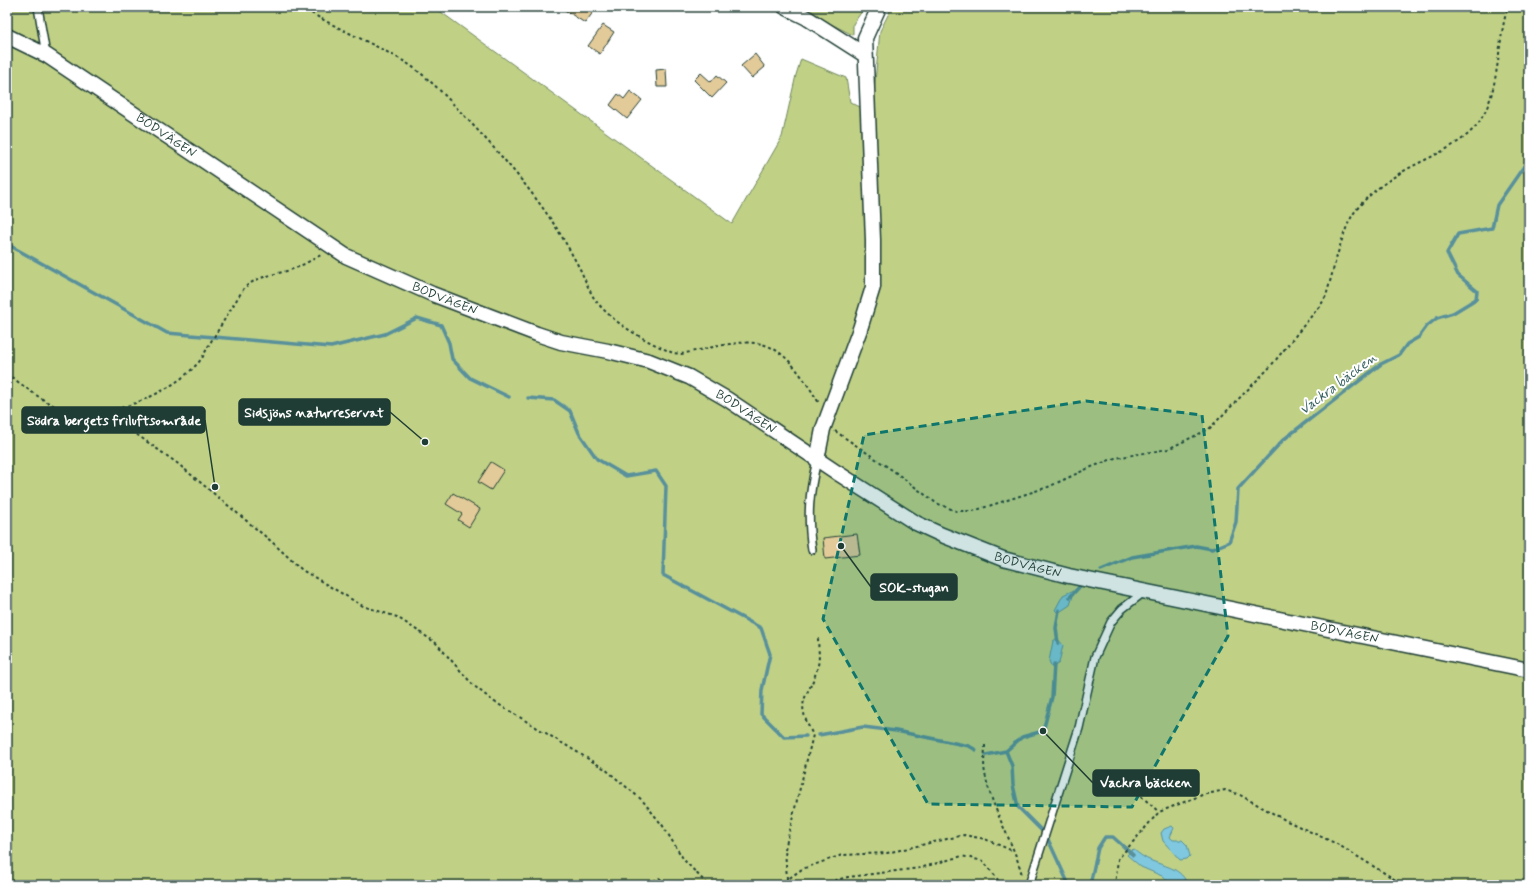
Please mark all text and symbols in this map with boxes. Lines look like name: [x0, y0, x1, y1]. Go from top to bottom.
street label: BODVÄGEN: [133, 109, 200, 162]
street label: BODVÄGEN: [409, 278, 480, 319]
water label: Vackra bäcken: [1296, 349, 1380, 419]
street label: BODVÄGEN: [713, 386, 779, 438]
callout: Sidsjöns naturreservat: [239, 399, 390, 425]
text: Sidsjöns naturreservat: [244, 404, 384, 422]
callout: Södra bergets friluftsområde: [22, 407, 205, 433]
text: Södra bergets friluftsområde: [27, 412, 201, 433]
street label: BODVÄGEN: [992, 548, 1063, 582]
callout: SOK-stugan: [871, 574, 957, 600]
text: SOK-stugan: [879, 579, 949, 598]
street label: BODVÄGEN: [1309, 617, 1380, 648]
callout: Vackra bäcken: [1093, 770, 1199, 796]
text: Vackra bäcken: [1100, 774, 1193, 792]

